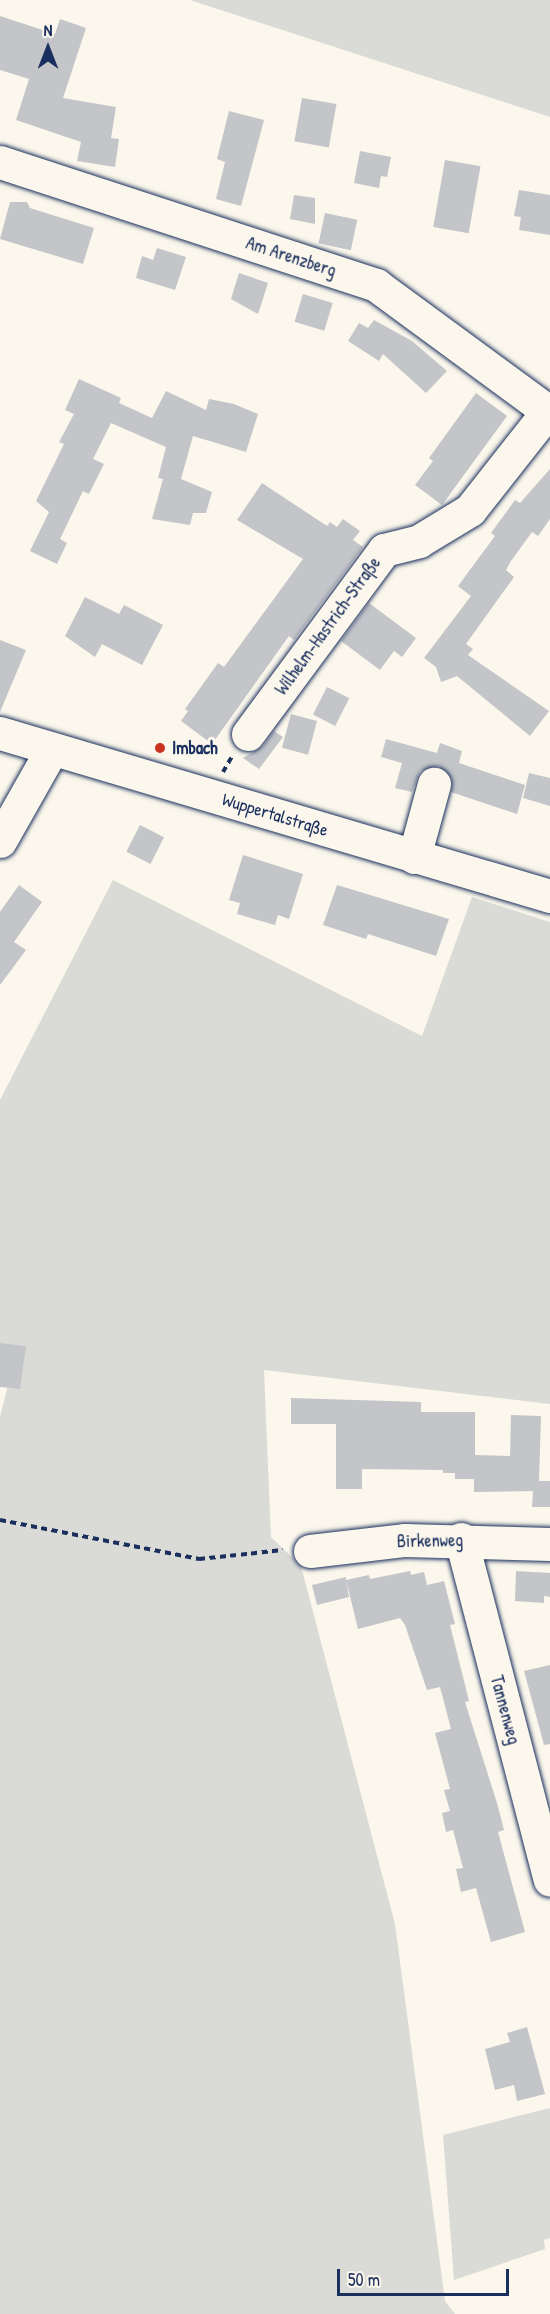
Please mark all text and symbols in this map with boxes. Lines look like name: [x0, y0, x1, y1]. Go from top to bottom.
north arrow: [18, 18, 78, 78]
text: N: [44, 19, 52, 41]
street label: Am Arenzberg: [243, 232, 339, 282]
street label: Wilhelm-Hastrich-Straße: [271, 553, 385, 699]
place label: Imbach: [172, 737, 217, 759]
marker: Imbach: [153, 741, 167, 755]
street label: Wuppertalstraße: [219, 789, 331, 841]
street label: Birkenweg: [397, 1530, 463, 1552]
street label: Tannenweg: [485, 1673, 525, 1747]
scale bar: [340, 2257, 512, 2295]
text: 50 m: [348, 2267, 380, 2292]

